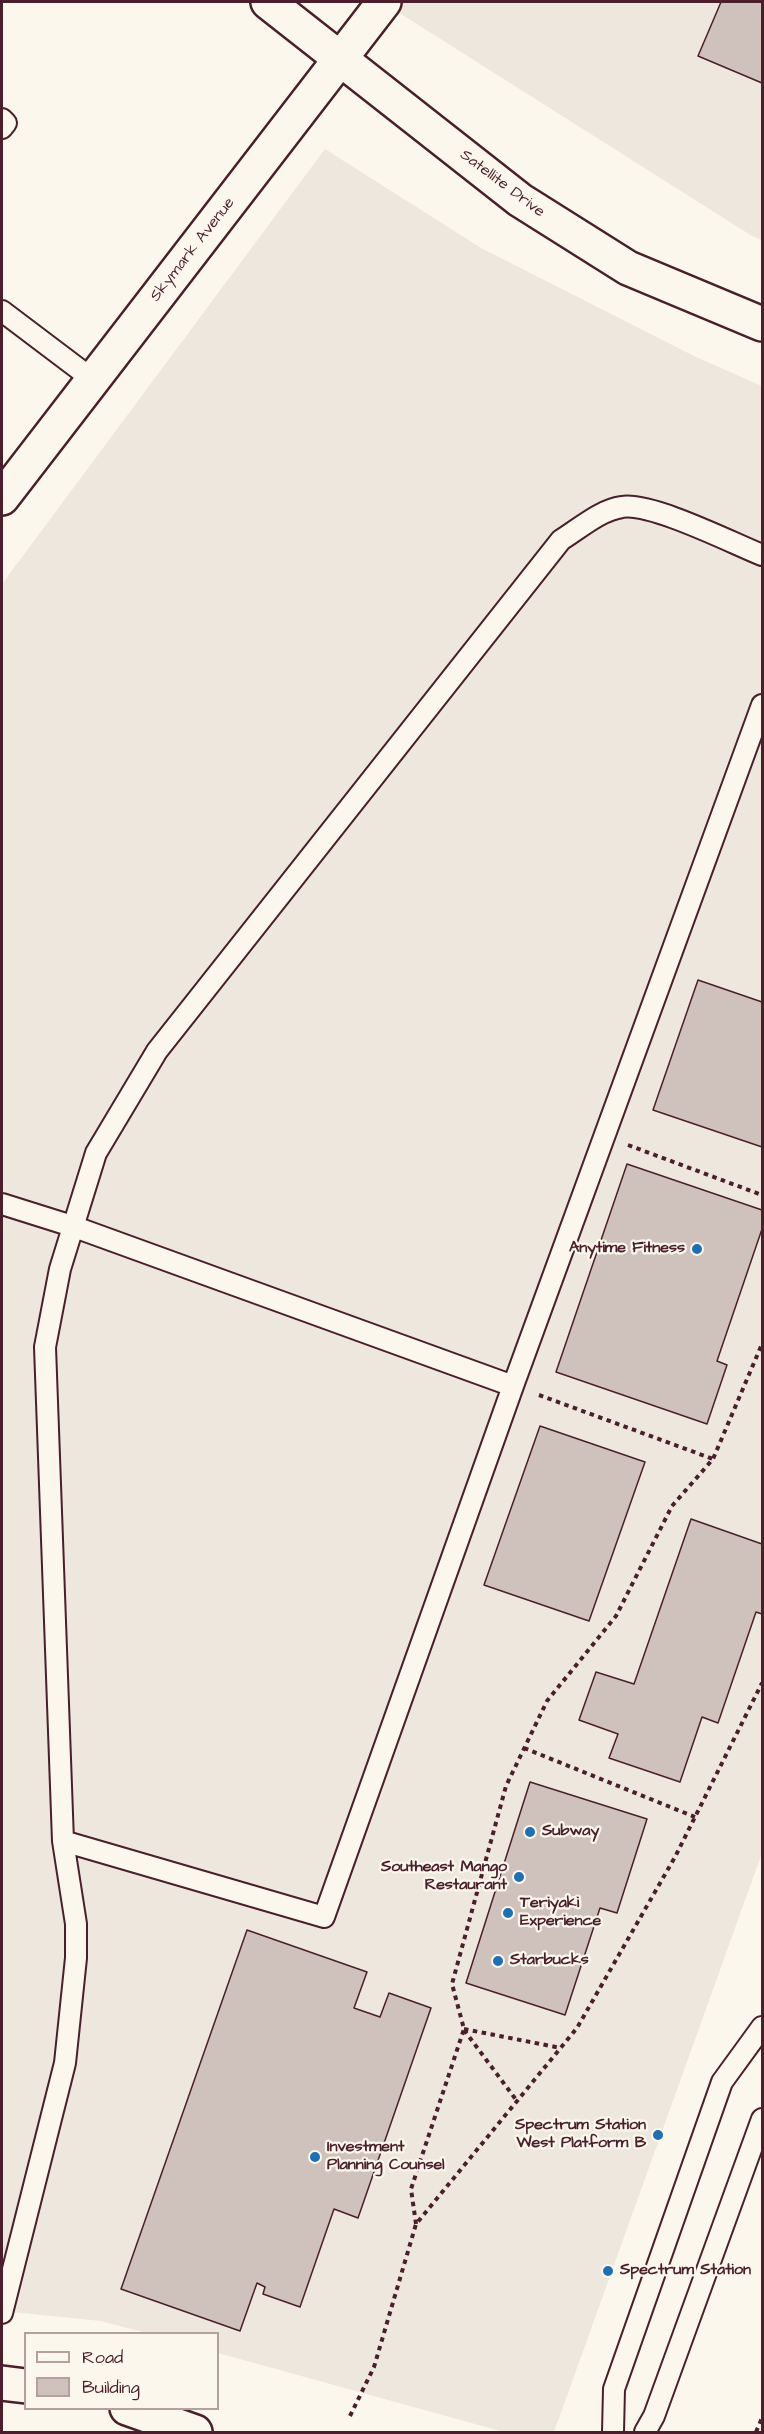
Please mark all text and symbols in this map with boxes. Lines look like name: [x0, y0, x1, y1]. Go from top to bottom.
street label: Satellite Drive: [456, 146, 548, 222]
street label: Skymark Avenue: [146, 194, 240, 306]
place label: Anytime Fitness: [569, 1239, 685, 1259]
marker: Anytime Fitness: [690, 1242, 704, 1256]
place label: Subway: [542, 1822, 599, 1842]
marker: Subway: [523, 1825, 537, 1839]
place label: Southeast Mango Restaurant: [381, 1858, 507, 1896]
marker: Southeast Mango Restaurant: [512, 1870, 526, 1884]
place label: Teriyaki Experience: [520, 1894, 601, 1932]
marker: Teriyaki Experience: [501, 1906, 515, 1920]
place label: Starbucks: [510, 1951, 589, 1971]
marker: Starbucks: [491, 1954, 505, 1968]
place label: Spectrum Station West Platform B: [515, 2116, 646, 2154]
marker: Spectrum Station West Platform B: [651, 2128, 665, 2142]
place label: Investment Planning Counsel: [327, 2138, 445, 2176]
marker: Investment Planning Counsel: [308, 2150, 322, 2164]
place label: Spectrum Station: [620, 2261, 751, 2281]
marker: Spectrum Station: [601, 2264, 615, 2278]
legend: [24, 2332, 219, 2410]
text: Road: [82, 2345, 123, 2370]
text: Building: [82, 2375, 140, 2400]

